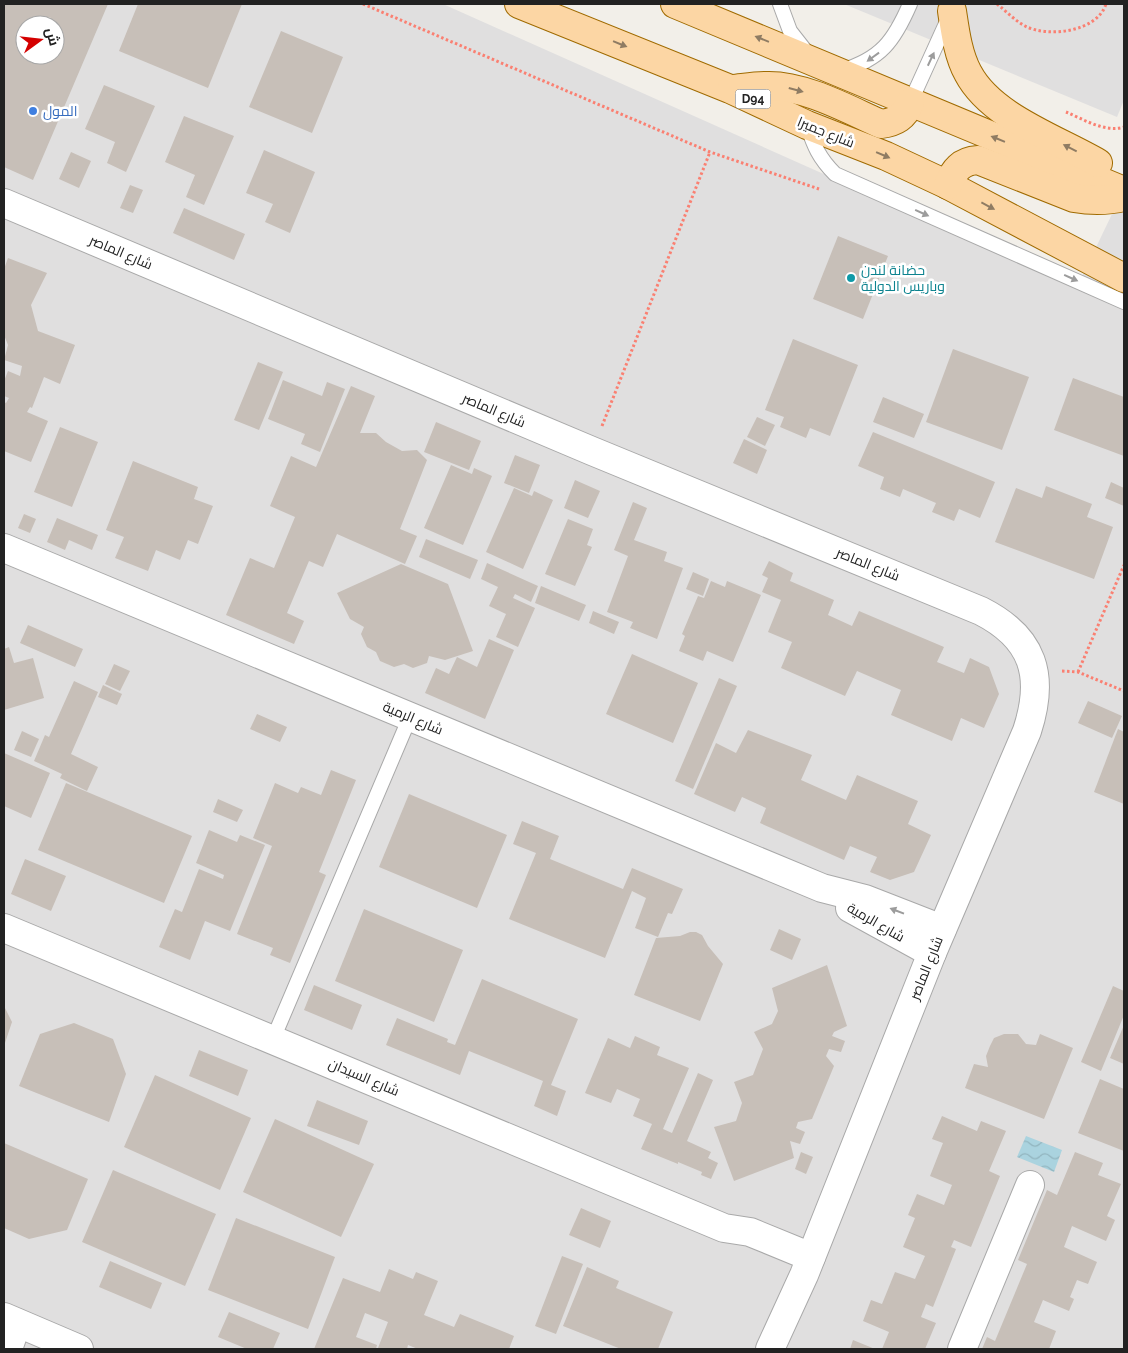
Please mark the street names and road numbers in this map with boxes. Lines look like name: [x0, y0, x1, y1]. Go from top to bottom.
road number: D94: [736, 90, 770, 108]
street label: شارع جميرا: [795, 113, 857, 152]
street label: شارع الماصر: [86, 231, 155, 273]
street label: شارع الماصر: [459, 389, 528, 431]
street label: شارع الماصر: [833, 544, 902, 585]
street label: شارع الرمية: [380, 698, 445, 739]
street label: شارع الرمية: [844, 899, 908, 946]
street label: شارع الماصر: [906, 934, 947, 1003]
street label: شارع السيدان: [326, 1055, 402, 1100]

